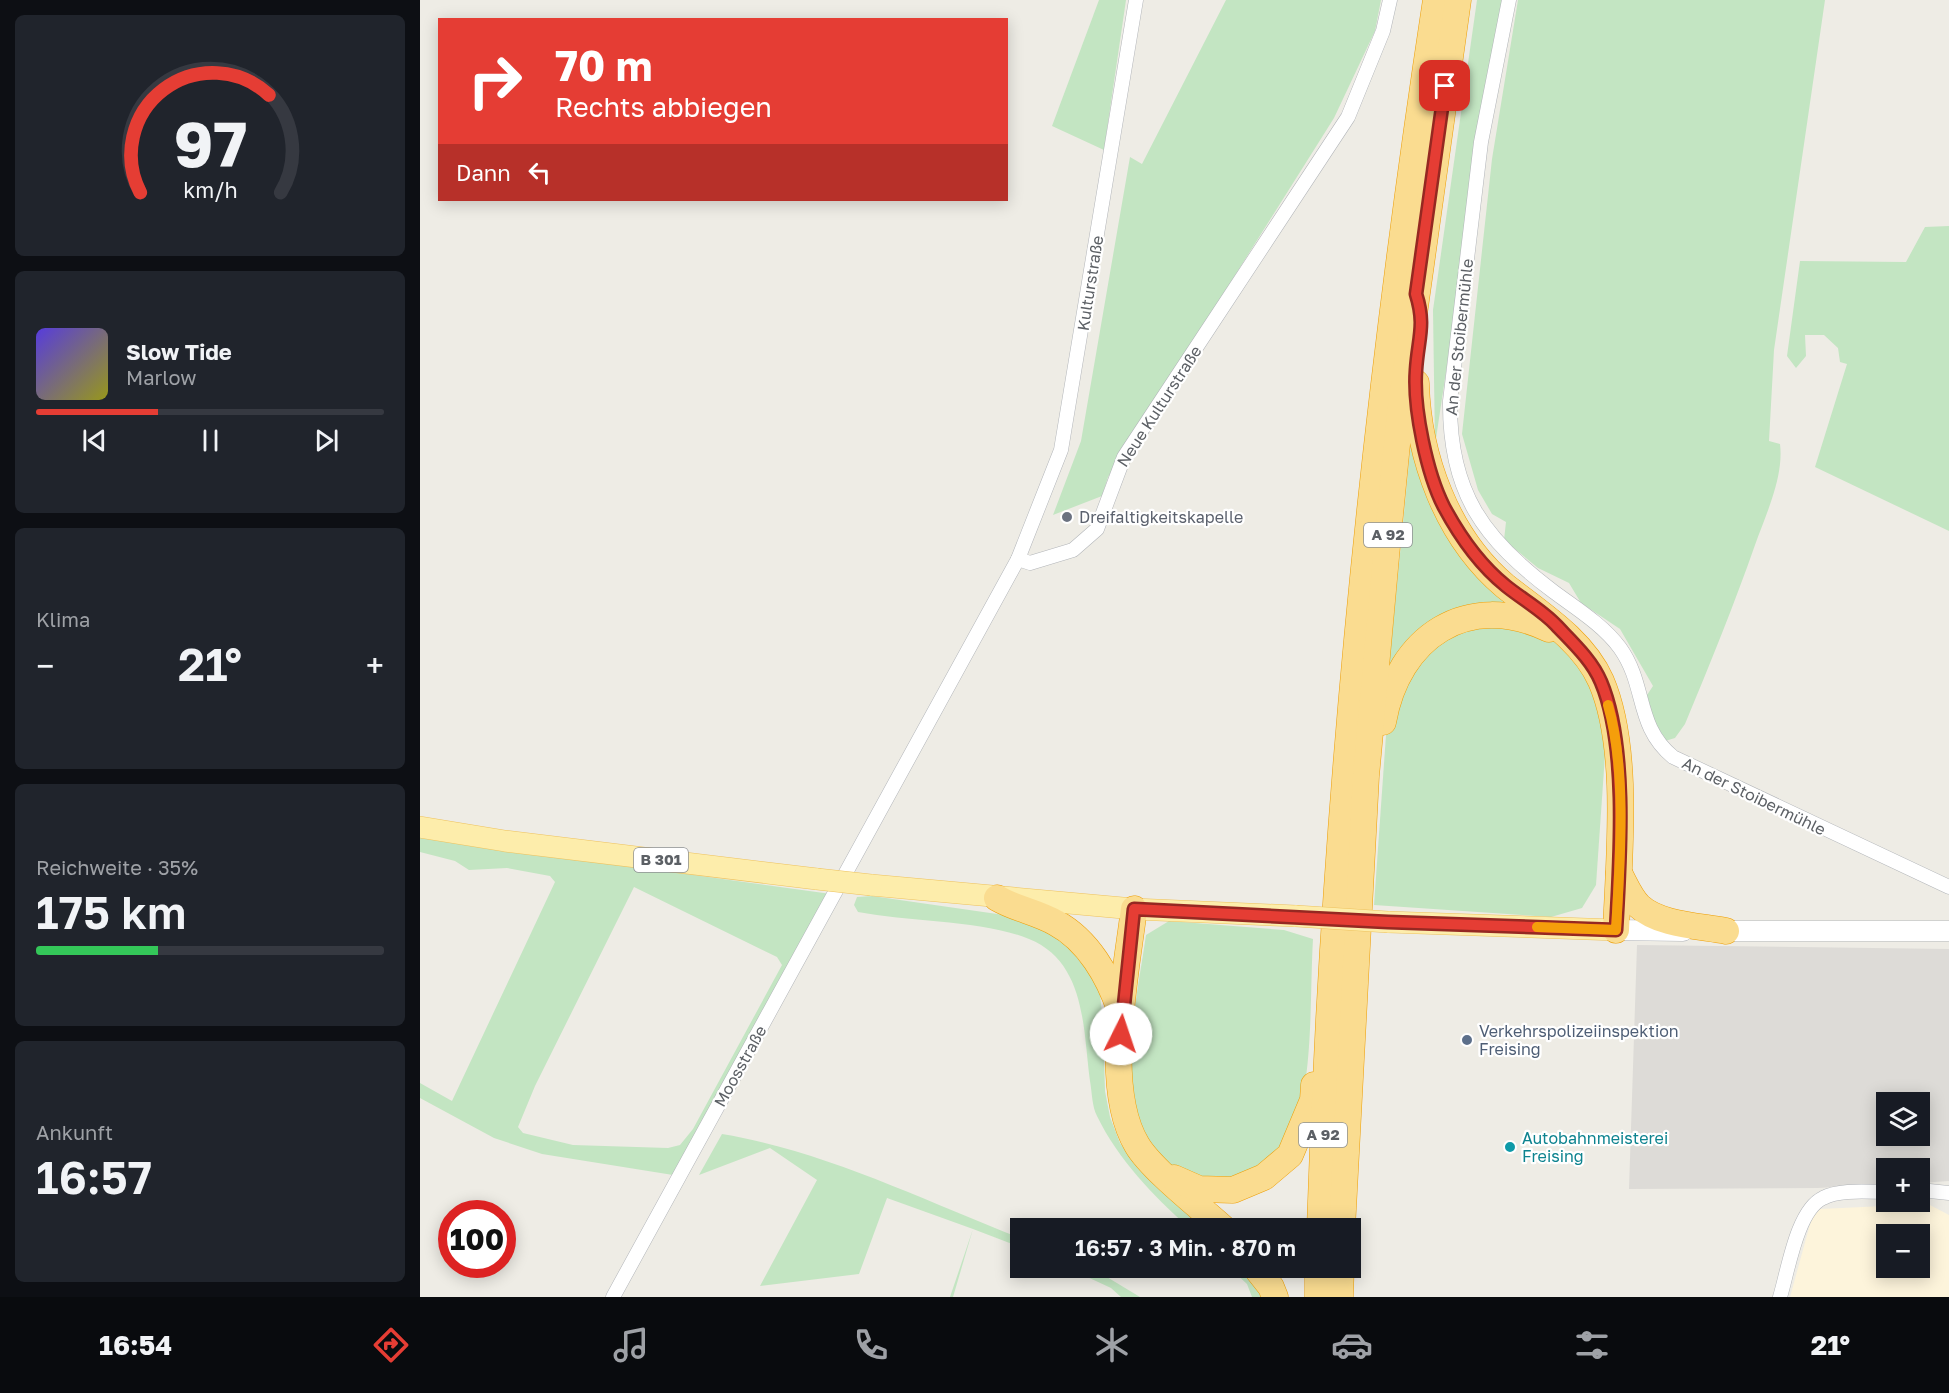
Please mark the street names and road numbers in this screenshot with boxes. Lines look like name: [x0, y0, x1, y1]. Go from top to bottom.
street label: Kulturstraße: [1073, 234, 1107, 332]
street label: An der Stoibermühle: [1441, 258, 1477, 416]
street label: Neue Kulturstraße: [1112, 342, 1206, 470]
road number: A 92: [1364, 523, 1412, 547]
street label: An der Stoibermühle: [1679, 753, 1829, 839]
road number: B 301: [634, 848, 688, 872]
street label: Moosstraße: [709, 1022, 771, 1110]
road number: A 92: [1299, 1123, 1347, 1147]

